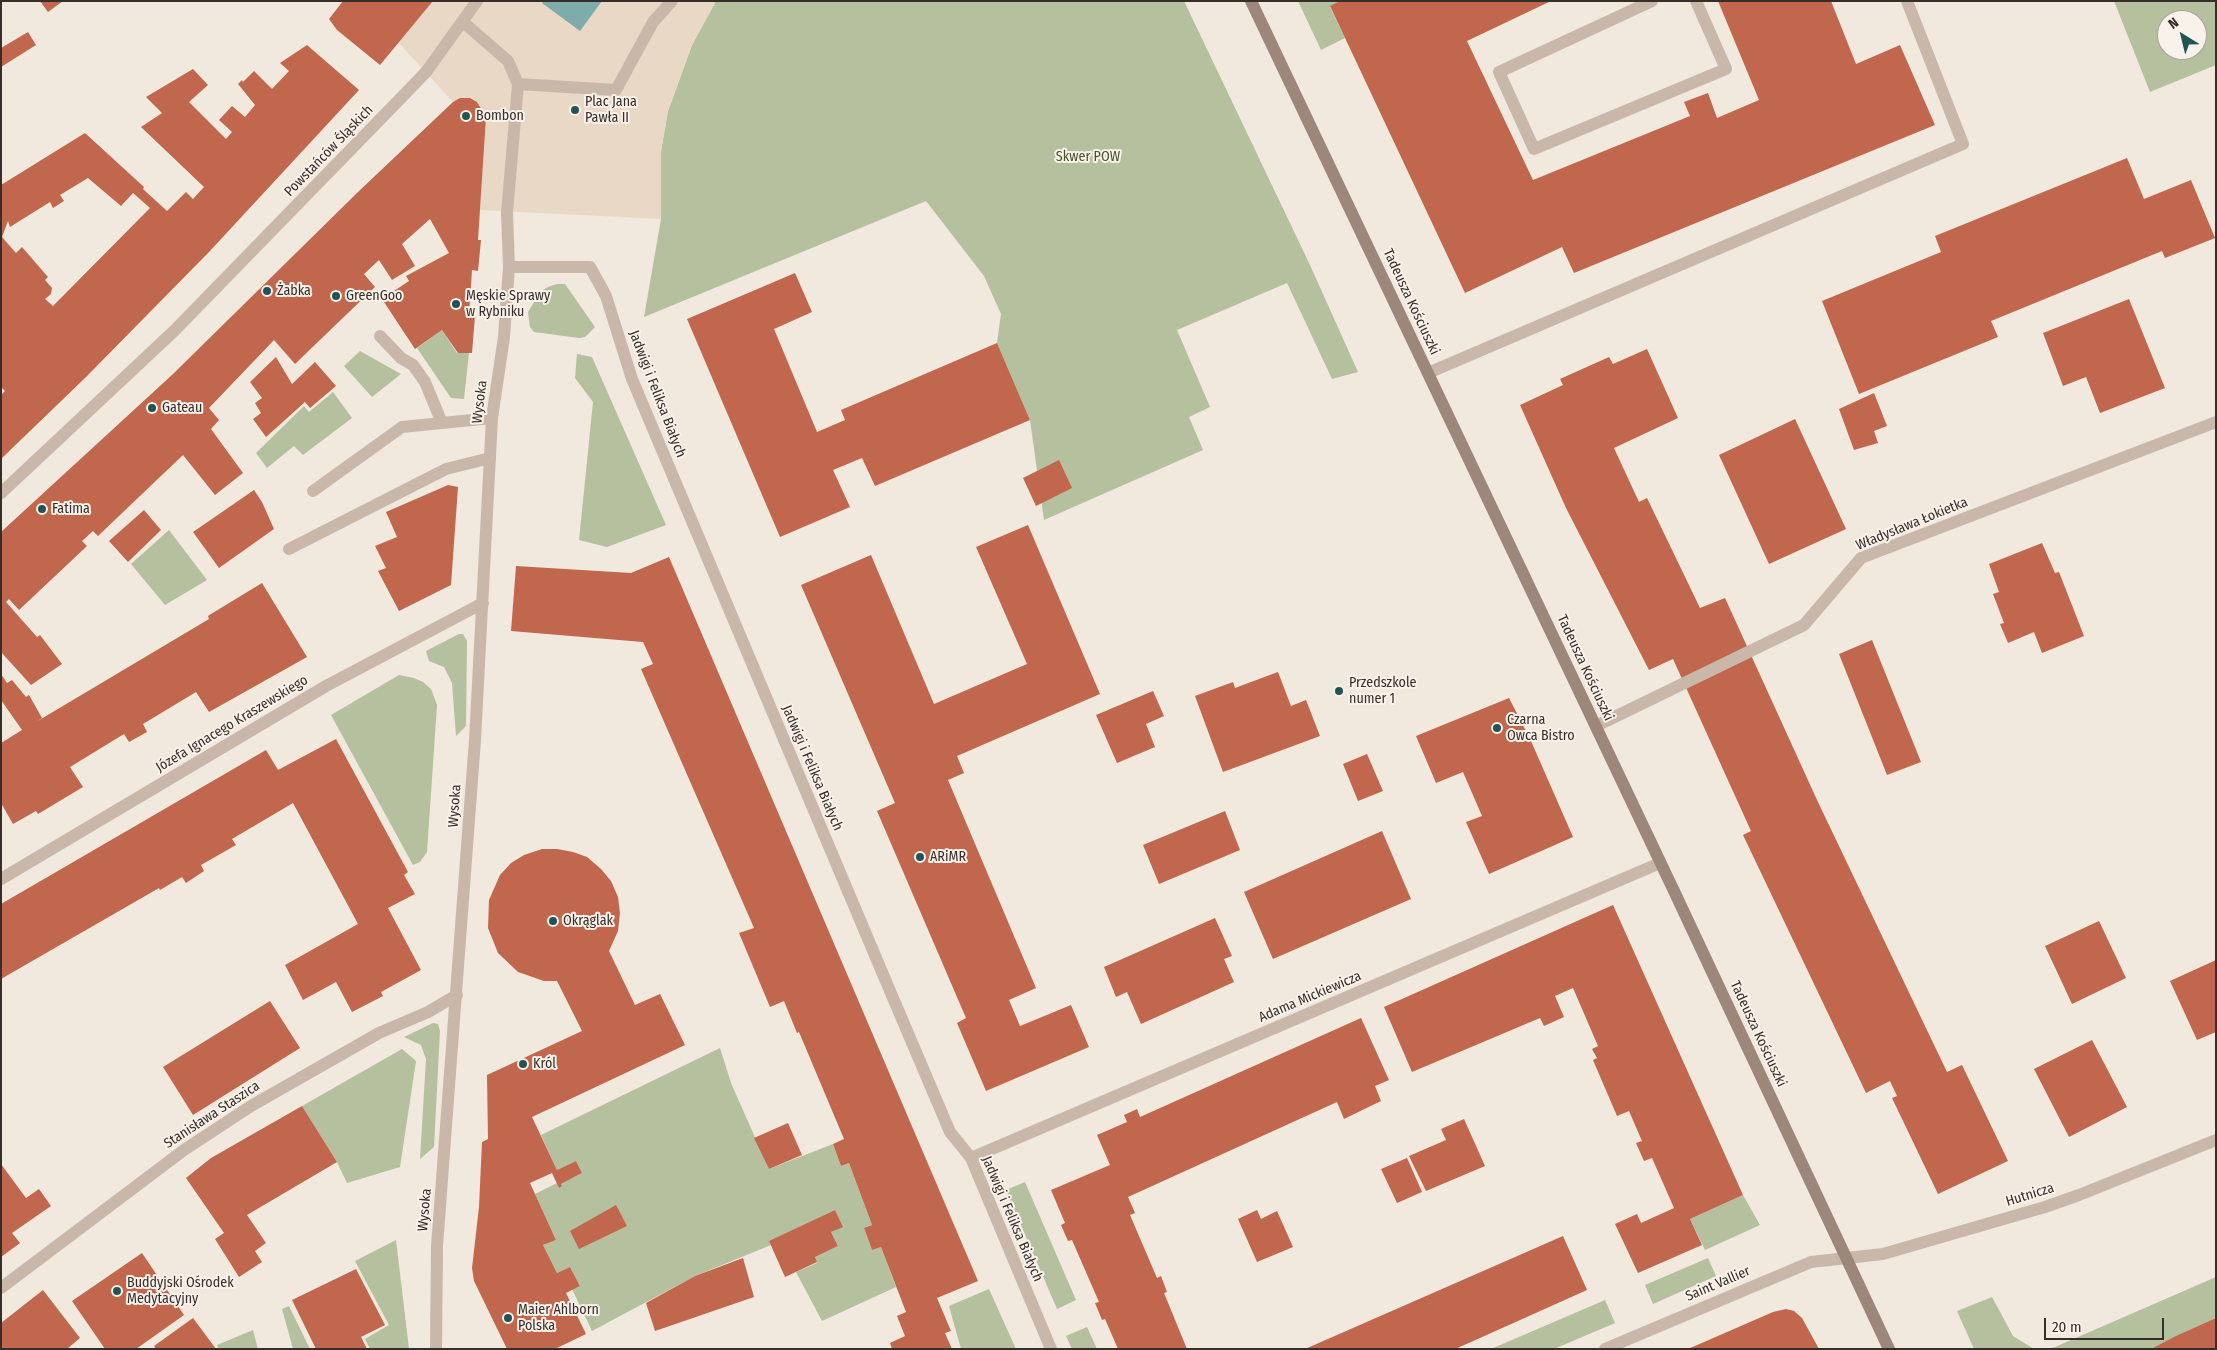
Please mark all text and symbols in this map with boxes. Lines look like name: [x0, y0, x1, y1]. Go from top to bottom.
north arrow: [2157, 10, 2207, 60]
text: N: [2165, 14, 2182, 33]
place label: Plac Jana Pawła II: [585, 94, 637, 126]
street label: Powstańców Śląskich: [281, 102, 377, 200]
marker: Plac Jana Pawła II: [569, 104, 581, 116]
place label: Bombon: [476, 108, 524, 124]
marker: Bombon: [460, 110, 472, 122]
park label: Skwer POW: [1056, 149, 1120, 165]
street label: Tadeusza Kościuszki: [1379, 246, 1443, 358]
place label: Żabka: [277, 283, 311, 299]
marker: Żabka: [261, 285, 273, 297]
place label: GreenGoo: [346, 288, 402, 304]
place label: Męskie Sprawy w Rybniku: [466, 288, 550, 321]
marker: GreenGoo: [330, 290, 342, 302]
marker: Męskie Sprawy w Rybniku: [450, 298, 462, 310]
street label: Jadwigi i Feliksa Białych: [625, 328, 689, 460]
street label: Wysoka: [469, 380, 491, 424]
place label: Gateau: [162, 400, 202, 416]
marker: Gateau: [146, 402, 158, 414]
street label: Władysława Łokietka: [1854, 494, 1970, 554]
place label: Fatima: [52, 501, 90, 517]
marker: Fatima: [36, 503, 48, 515]
street label: Tadeusza Kościuszki: [1553, 612, 1617, 724]
street label: Józefa Ignacego Kraszewskiego: [153, 672, 311, 776]
place label: Przedszkole numer 1: [1349, 675, 1416, 708]
marker: Przedszkole numer 1: [1333, 685, 1345, 697]
street label: Jadwigi i Feliksa Białych: [778, 703, 846, 833]
place label: Czarna Owca Bistro: [1507, 712, 1575, 744]
marker: Czarna Owca Bistro: [1491, 722, 1503, 734]
street label: Wysoka: [445, 784, 465, 828]
place label: ARiMR: [930, 849, 966, 865]
marker: ARiMR: [914, 851, 926, 863]
place label: Okrąglak: [563, 913, 613, 929]
marker: Okrąglak: [547, 915, 559, 927]
street label: Adama Mickiewicza: [1256, 968, 1364, 1026]
street label: Tadeusza Kościuszki: [1726, 978, 1790, 1090]
place label: Król: [533, 1056, 556, 1072]
marker: Król: [517, 1058, 529, 1070]
street label: Stanisława Staszica: [161, 1078, 263, 1152]
street label: Jadwigi i Feliksa Białych: [978, 1154, 1046, 1284]
street label: Hutnicza: [2004, 1180, 2056, 1210]
street label: Wysoka: [415, 1188, 435, 1232]
street label: Saint Vallier: [1683, 1263, 1753, 1305]
place label: Buddyjski Ośrodek Medytacyjny: [127, 1275, 234, 1308]
marker: Buddyjski Ośrodek Medytacyjny: [111, 1285, 123, 1297]
place label: Maier Ahlborn Polska: [518, 1302, 599, 1334]
scale bar: [2047, 1308, 2167, 1340]
marker: Maier Ahlborn Polska: [502, 1312, 514, 1324]
text: 20 m: [2052, 1318, 2082, 1336]

